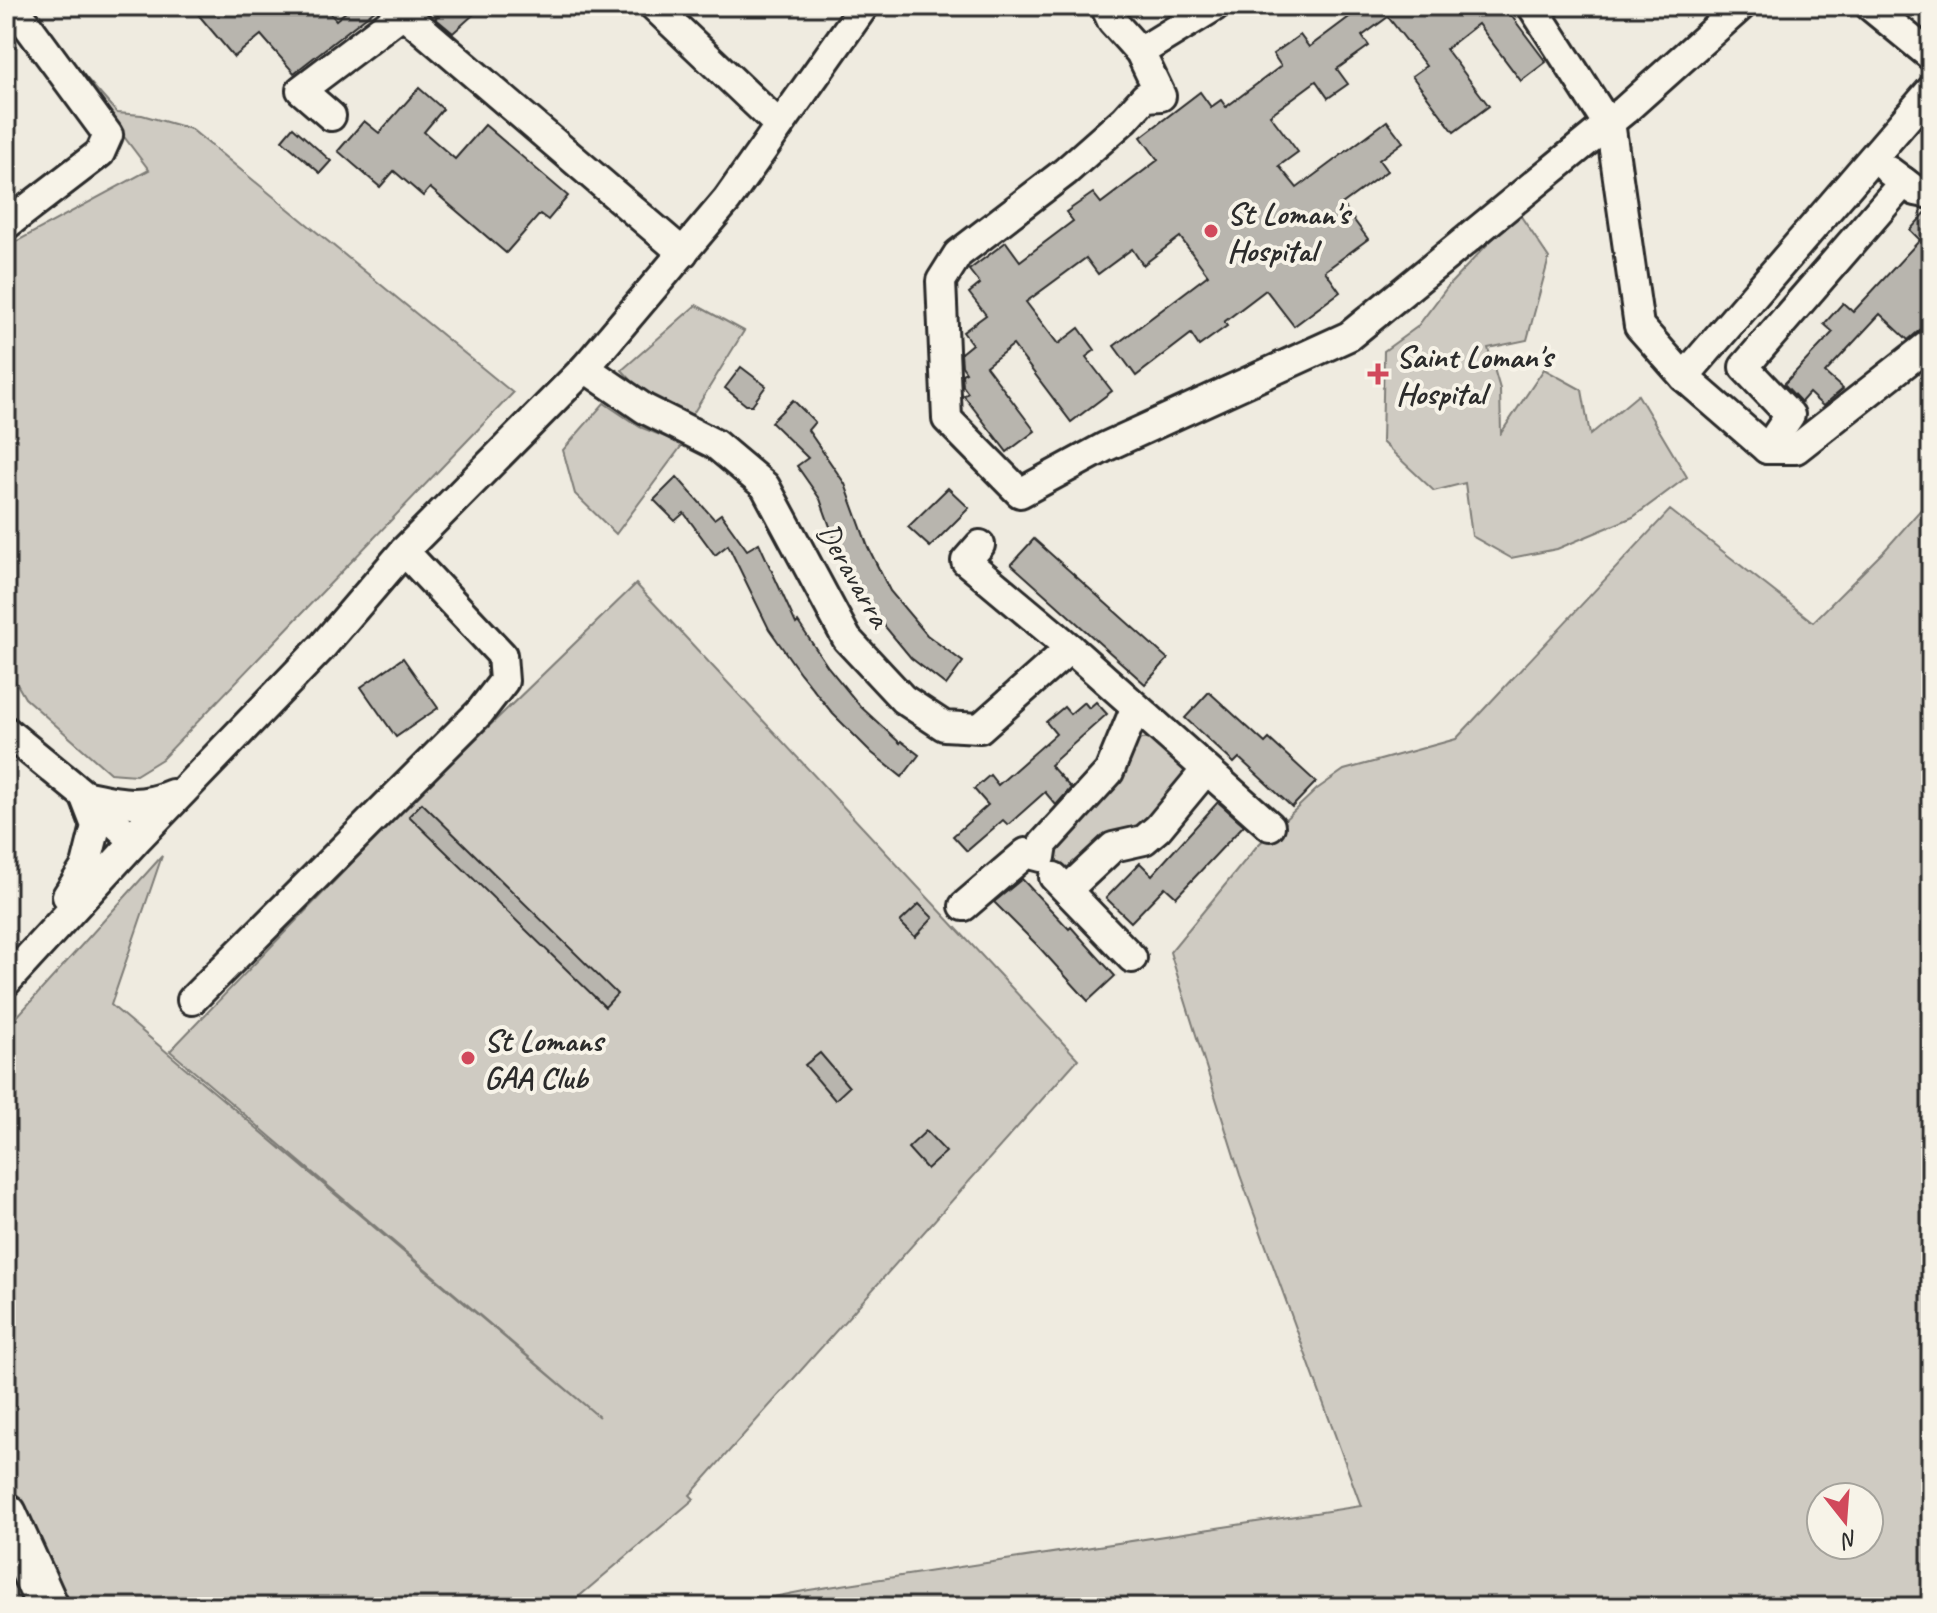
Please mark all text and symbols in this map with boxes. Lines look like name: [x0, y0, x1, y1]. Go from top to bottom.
place label: St Loman's Hospital: [1227, 193, 1352, 271]
marker: St Loman's Hospital: [1202, 222, 1220, 240]
place label: Saint Loman's Hospital: [1396, 336, 1555, 414]
marker: Saint Loman's Hospital: [1367, 363, 1389, 385]
street label: Deravarra: [808, 515, 901, 636]
place label: St Lomans GAA Club: [484, 1020, 605, 1098]
marker: St Lomans GAA Club: [459, 1049, 477, 1067]
north arrow: [1805, 1481, 1885, 1561]
text: N: [1837, 1524, 1861, 1556]

